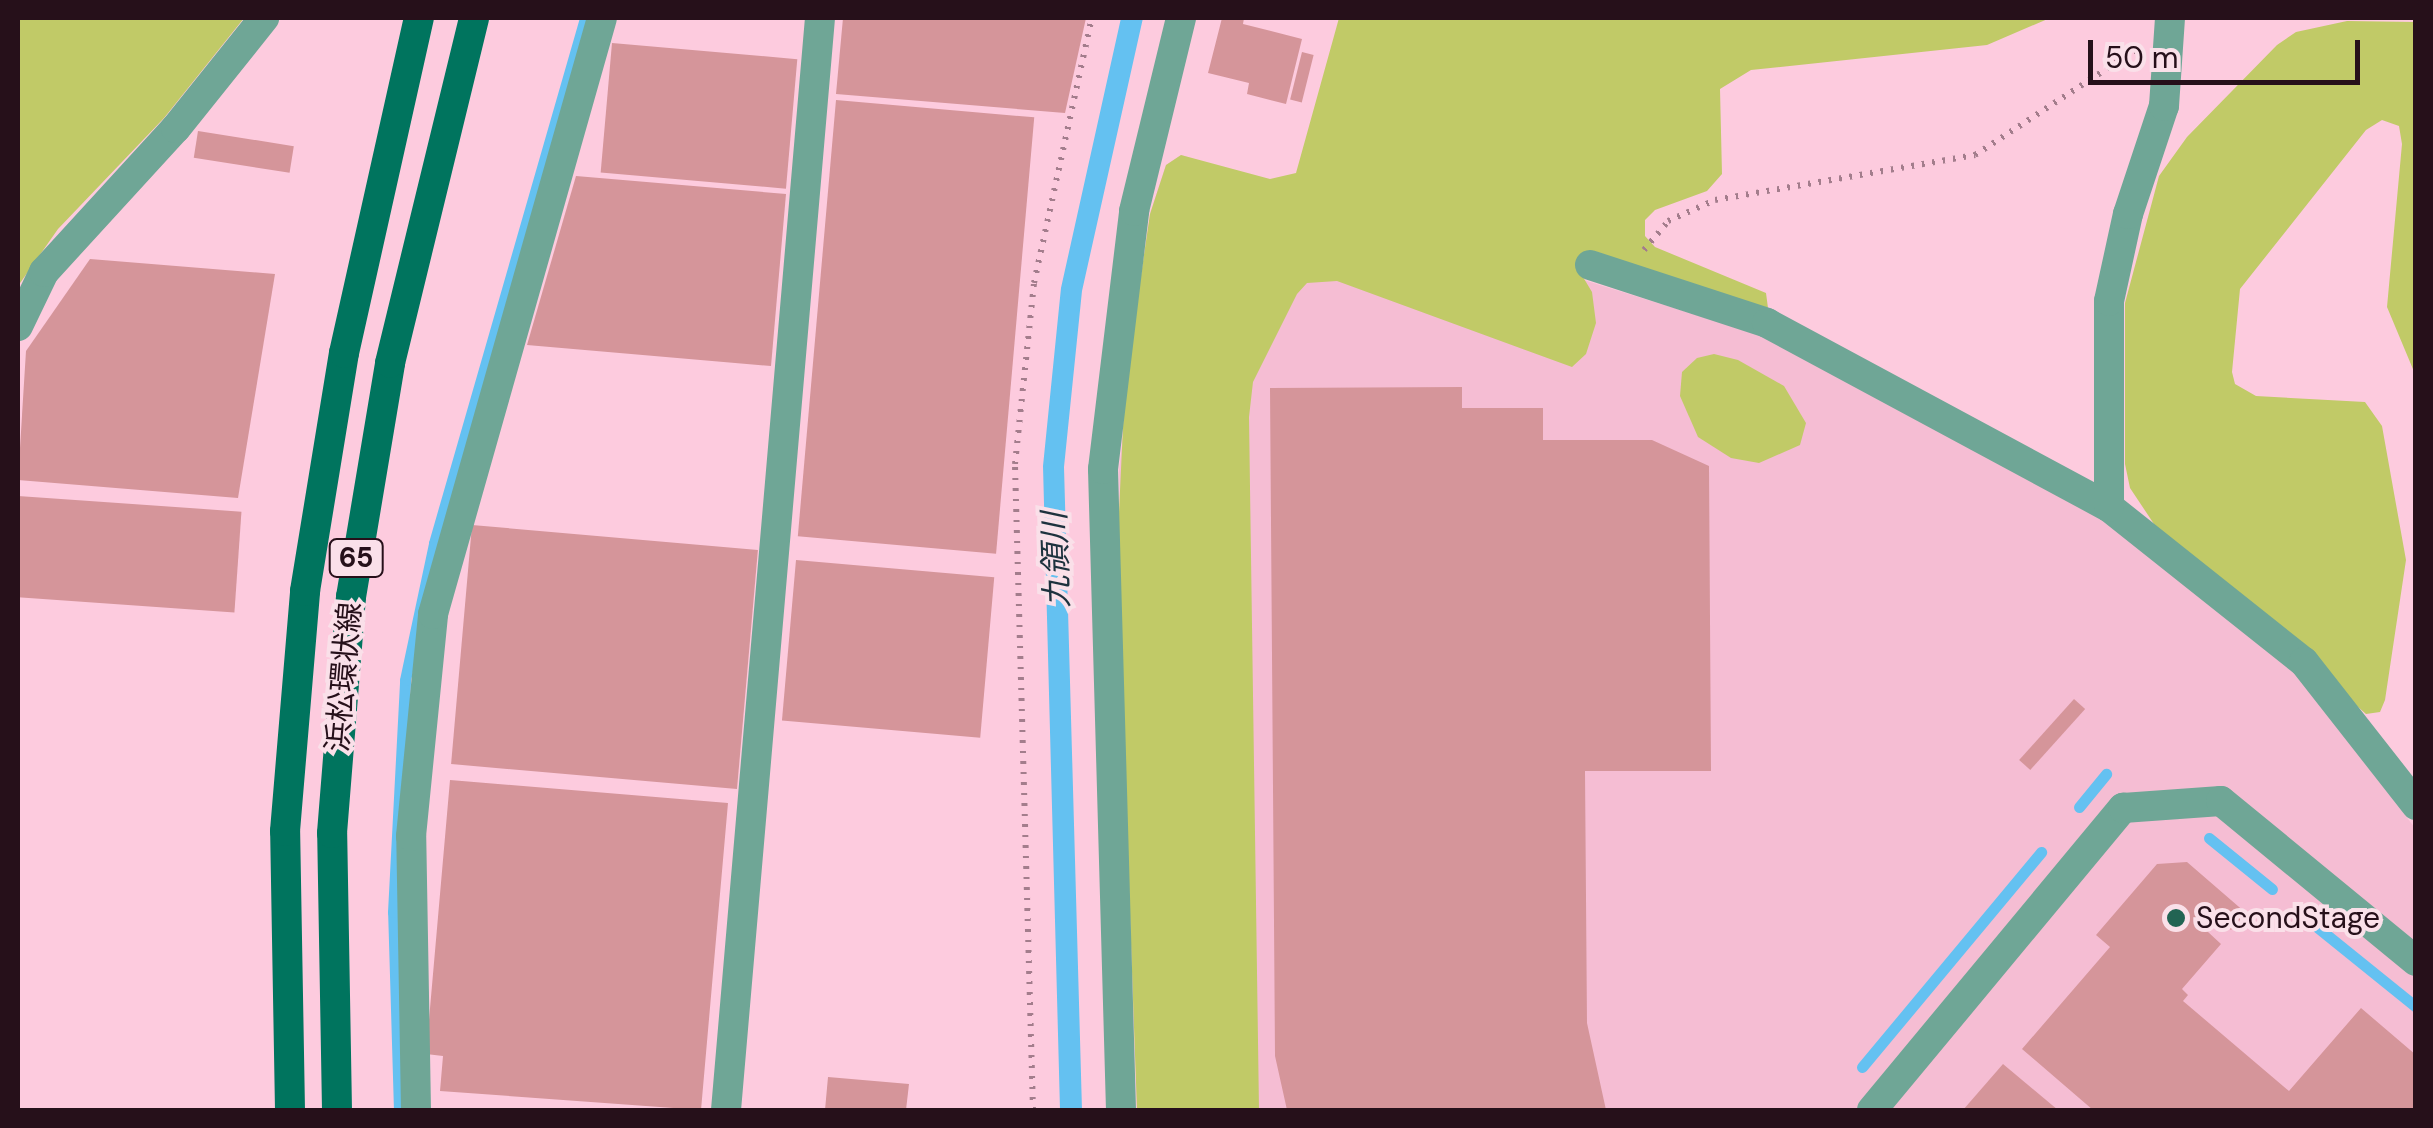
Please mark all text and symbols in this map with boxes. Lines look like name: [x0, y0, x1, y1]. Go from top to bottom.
scale bar: [2093, 20, 2366, 82]
text: 50 m: [2105, 38, 2179, 77]
water label: 九領川: [1035, 511, 1077, 609]
road number: 65: [328, 535, 384, 581]
street label: 浜松環状線: [320, 601, 368, 753]
place label: SecondStage: [2196, 900, 2380, 936]
marker: SecondStage: [2165, 907, 2187, 929]

